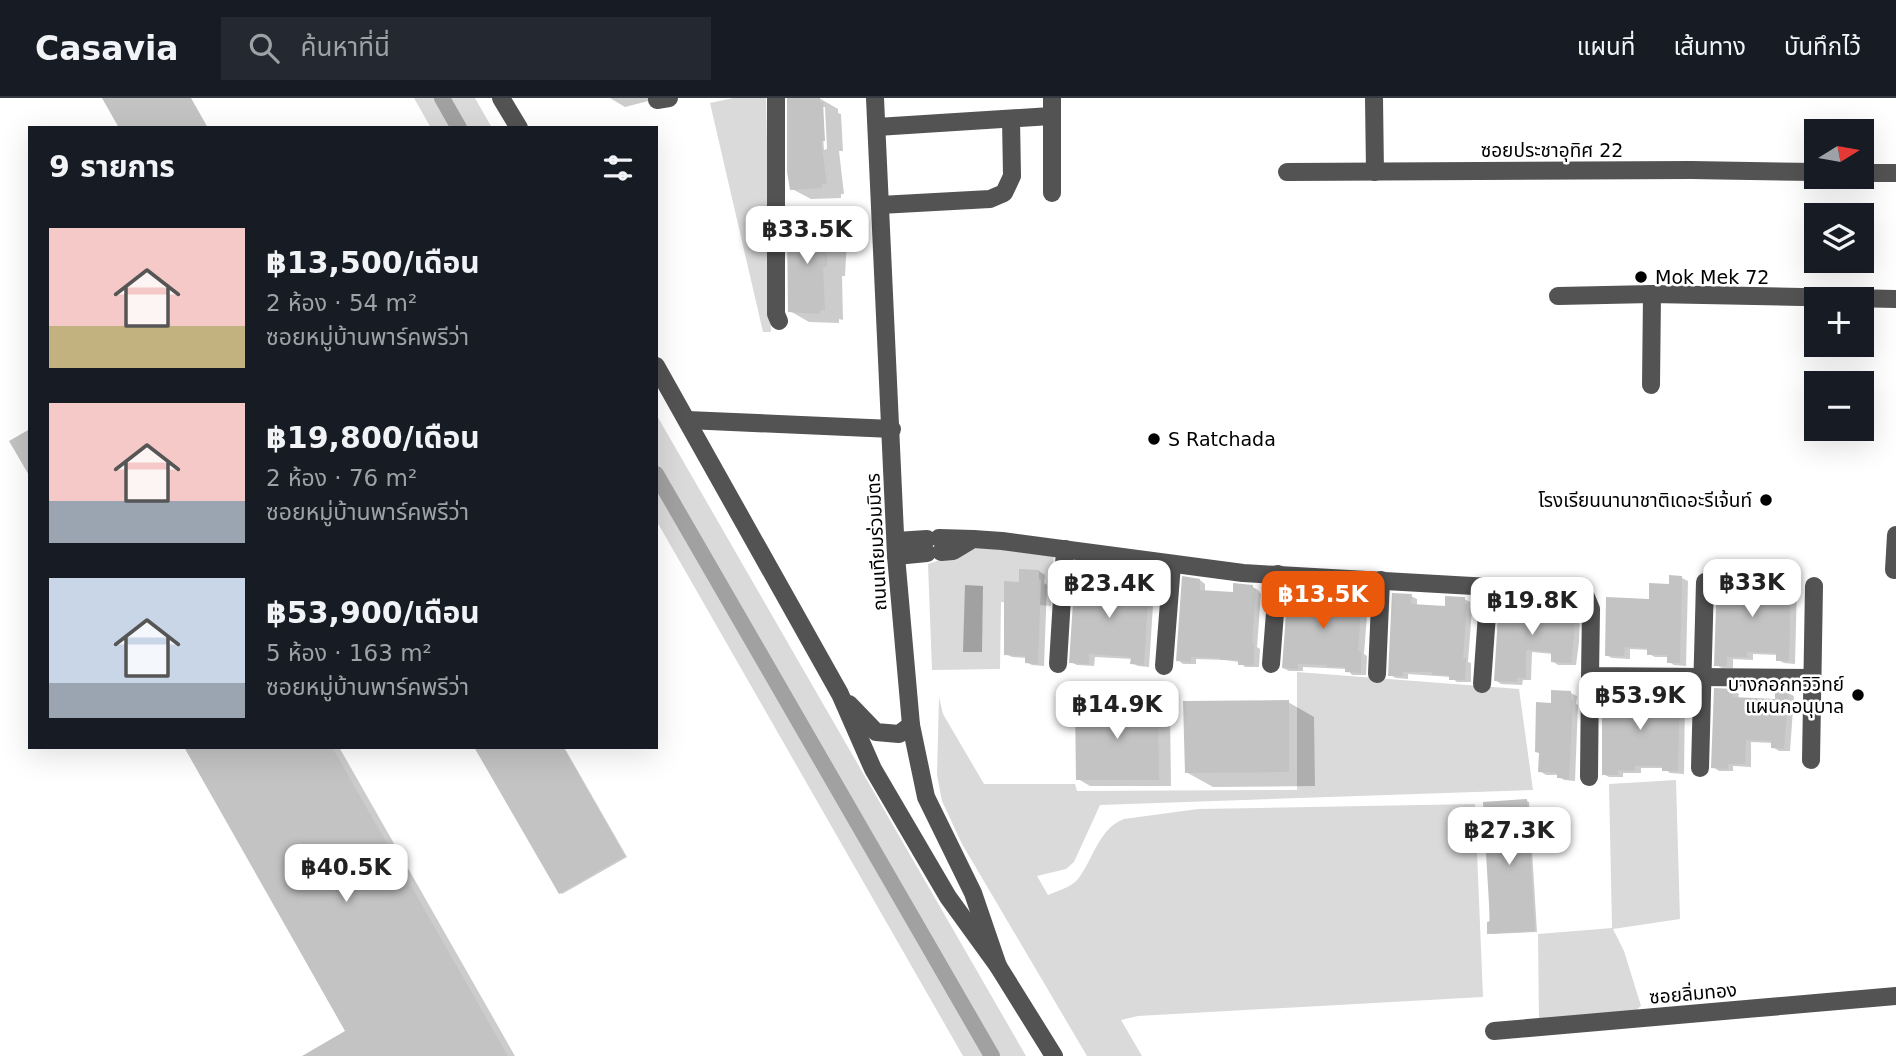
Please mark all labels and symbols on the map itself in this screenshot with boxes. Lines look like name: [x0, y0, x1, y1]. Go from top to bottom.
north arrow: [1804, 119, 1874, 189]
street label: ซอยประชาอุทิศ 22: [1481, 139, 1623, 162]
pin: ฿33.5K: [750, 206, 864, 266]
place label: Mok Mek 72: [1655, 266, 1769, 288]
marker: Mok Mek 72: [1633, 269, 1649, 285]
place label: S Ratchada: [1168, 428, 1276, 450]
marker: S Ratchada: [1146, 431, 1162, 447]
street label: ถนนเทียมร่วมมิตร: [861, 472, 891, 612]
place label: โรงเรียนนานาชาติเดอะรีเจ้นท์: [1538, 489, 1752, 511]
marker: โรงเรียนนานาชาติเดอะรีเจ้นท์: [1758, 492, 1774, 508]
pin: ฿23.4K: [1052, 560, 1166, 620]
pin: ฿33K: [1711, 560, 1793, 619]
pin: ฿13.5K: [1266, 572, 1380, 631]
pin: ฿19.8K: [1475, 578, 1589, 637]
pin: ฿53.9K: [1583, 672, 1697, 732]
place label: บางกอกทวิวิทย์ แผนกอนุบาล: [1728, 673, 1844, 718]
pin: ฿14.9K: [1060, 682, 1174, 741]
marker: บางกอกทวิวิทย์ แผนกอนุบาล: [1850, 687, 1866, 703]
pin: ฿27.3K: [1452, 808, 1566, 867]
pin: ฿40.5K: [289, 844, 403, 904]
street label: ซอยลิ่มทอง: [1648, 977, 1738, 1008]

